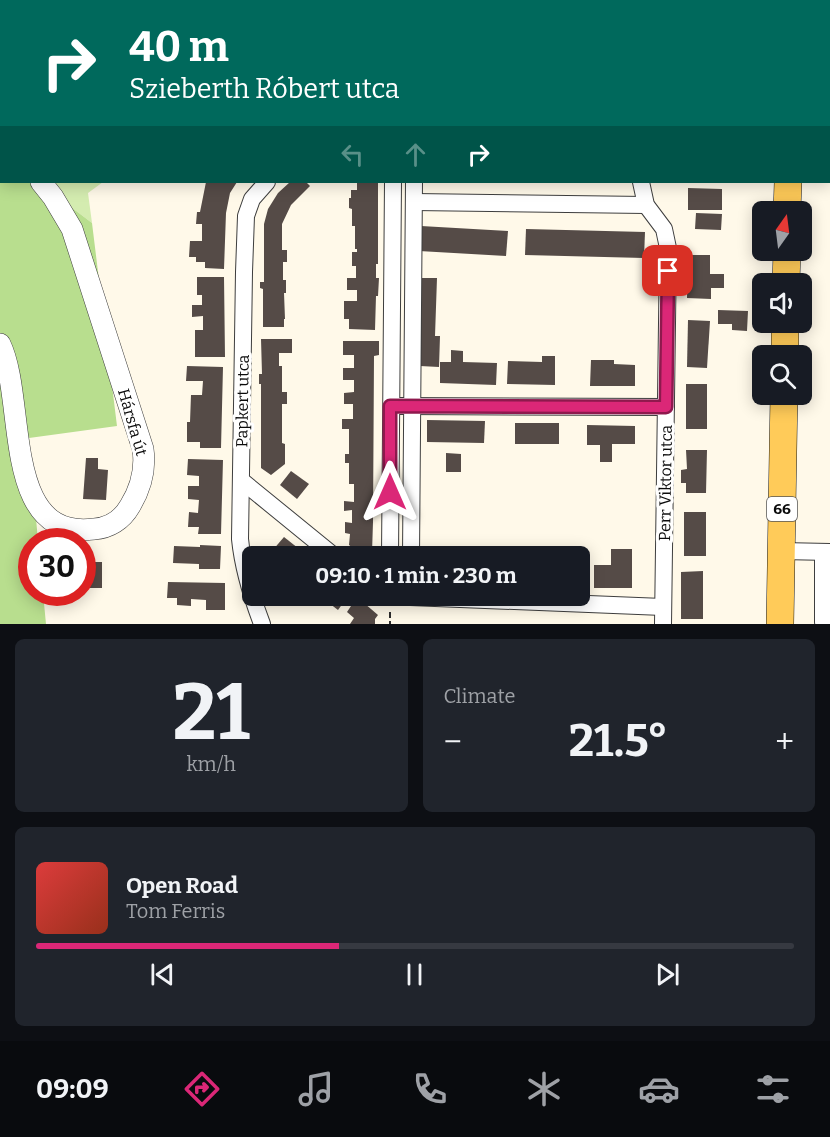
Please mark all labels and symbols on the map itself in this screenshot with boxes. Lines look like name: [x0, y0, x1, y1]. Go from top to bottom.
north arrow: [752, 201, 812, 261]
pin: [642, 245, 693, 296]
street label: Papkert utca: [232, 354, 253, 448]
street label: Hársfa út: [114, 386, 151, 458]
street label: Perr Viktor utca: [655, 424, 676, 541]
position arrow: [358, 460, 422, 524]
road number: 66: [767, 497, 797, 521]
speed limit sign: 30: [18, 528, 96, 606]

